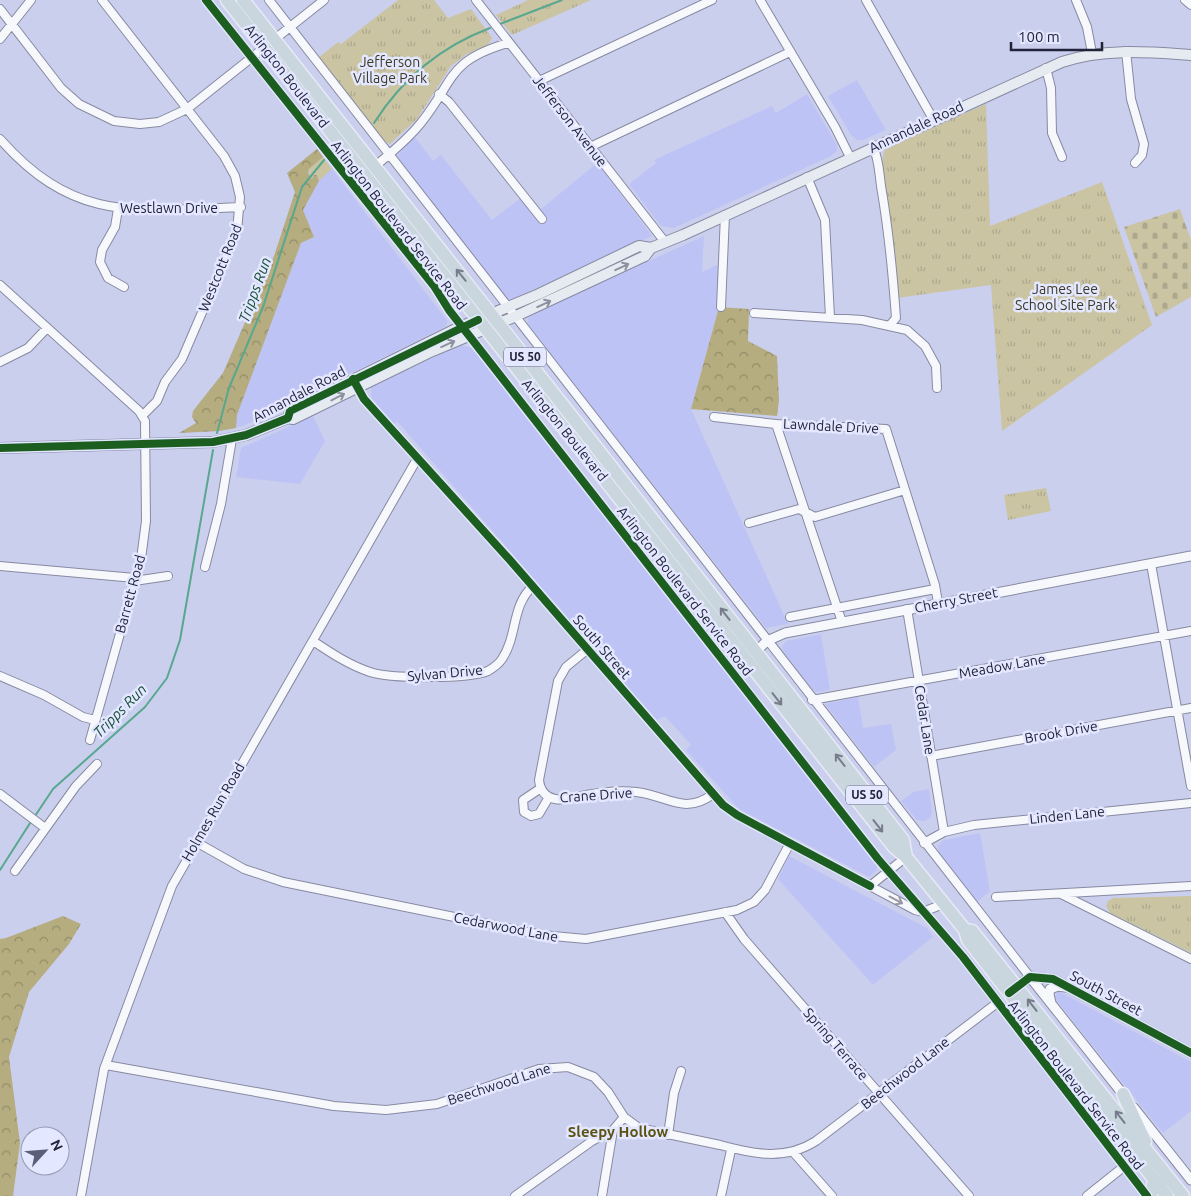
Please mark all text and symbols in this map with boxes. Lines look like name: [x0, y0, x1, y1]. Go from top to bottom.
scale bar: [1011, 20, 1102, 52]
street label: Arlington Boulevard: [242, 21, 332, 131]
text: 100 m: [1018, 28, 1060, 45]
park label: Jefferson Village Park: [353, 54, 427, 86]
street label: Jefferson Avenue: [530, 72, 610, 170]
street label: Annandale Road: [866, 98, 966, 156]
street label: Arlington Boulevard Service Road: [328, 137, 470, 313]
street label: Westlawn Drive: [120, 200, 218, 216]
street label: Westcott Road: [195, 222, 245, 314]
water label: Tripps Run: [235, 255, 274, 325]
one-way arrow: [614, 261, 629, 271]
one-way arrow: [455, 269, 466, 282]
park label: James Lee School Site Park: [1015, 281, 1115, 313]
one-way arrow: [536, 298, 551, 308]
one-way arrow: [440, 339, 455, 349]
road number: US 50: [504, 348, 546, 367]
street label: Annandale Road: [250, 363, 348, 425]
street label: Arlington Boulevard: [519, 376, 611, 484]
one-way arrow: [330, 391, 345, 401]
street label: Lawndale Drive: [783, 415, 879, 437]
street label: Arlington Boulevard Service Road: [614, 503, 756, 679]
street label: Barrett Road: [112, 553, 148, 635]
street label: Cherry Street: [913, 584, 999, 616]
one-way arrow: [720, 607, 731, 620]
street label: South Street: [570, 612, 634, 683]
street label: Meadow Lane: [957, 651, 1047, 681]
street label: Sylvan Drive: [407, 662, 483, 684]
water label: Tripps Run: [89, 680, 150, 741]
street label: Cedar Lane: [912, 684, 938, 756]
one-way arrow: [771, 692, 782, 705]
street label: Brook Drive: [1023, 718, 1099, 746]
one-way arrow: [834, 754, 845, 767]
street label: Holmes Run Road: [178, 760, 248, 864]
street label: Crane Drive: [559, 784, 633, 806]
road number: US 50: [846, 786, 888, 804]
street label: Linden Lane: [1029, 803, 1105, 827]
one-way arrow: [872, 819, 883, 832]
one-way arrow: [888, 896, 903, 905]
street label: Cedarwood Lane: [452, 909, 560, 945]
street label: South Street: [1067, 967, 1145, 1019]
street label: Arlington Boulevard Service Road: [1005, 997, 1147, 1173]
one-way arrow: [1027, 999, 1038, 1012]
street label: Spring Terrace: [800, 1005, 872, 1083]
street label: Beechwood Lane: [858, 1034, 952, 1112]
street label: Beechwood Lane: [445, 1060, 553, 1108]
one-way arrow: [1115, 1111, 1126, 1124]
district label: Sleepy Hollow: [568, 1123, 668, 1140]
north arrow: [20, 1126, 70, 1176]
text: N: [47, 1137, 66, 1154]

